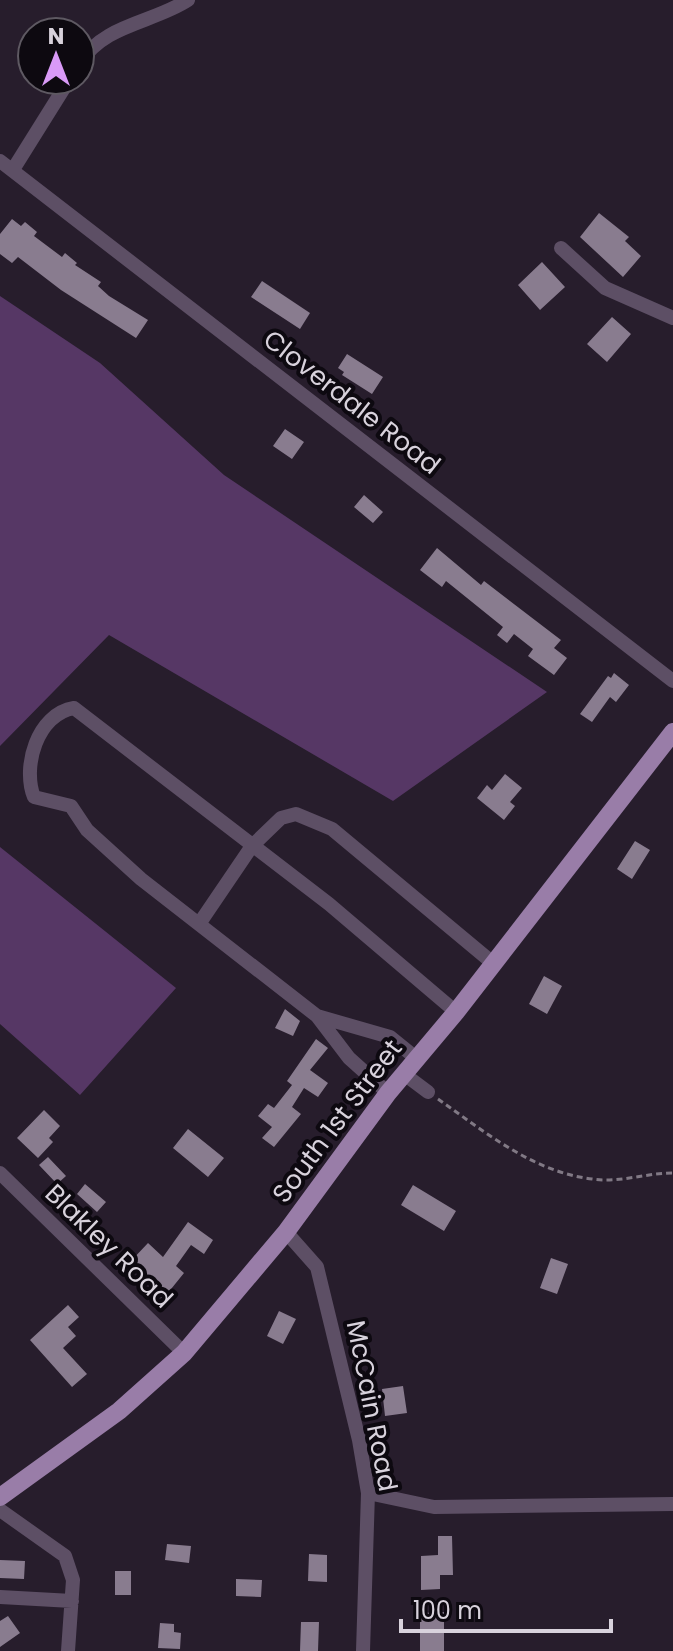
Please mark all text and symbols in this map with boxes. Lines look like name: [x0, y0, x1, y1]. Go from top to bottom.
north arrow: [16, 16, 96, 96]
text: N: [48, 21, 64, 52]
street label: Cloverdale Road: [256, 321, 448, 483]
street label: South 1st Street: [264, 1032, 410, 1210]
street label: Blakley Road: [37, 1176, 181, 1316]
street label: McCain Road: [338, 1317, 406, 1495]
scale bar: [401, 1583, 611, 1633]
text: 100 m: [413, 1594, 482, 1627]

